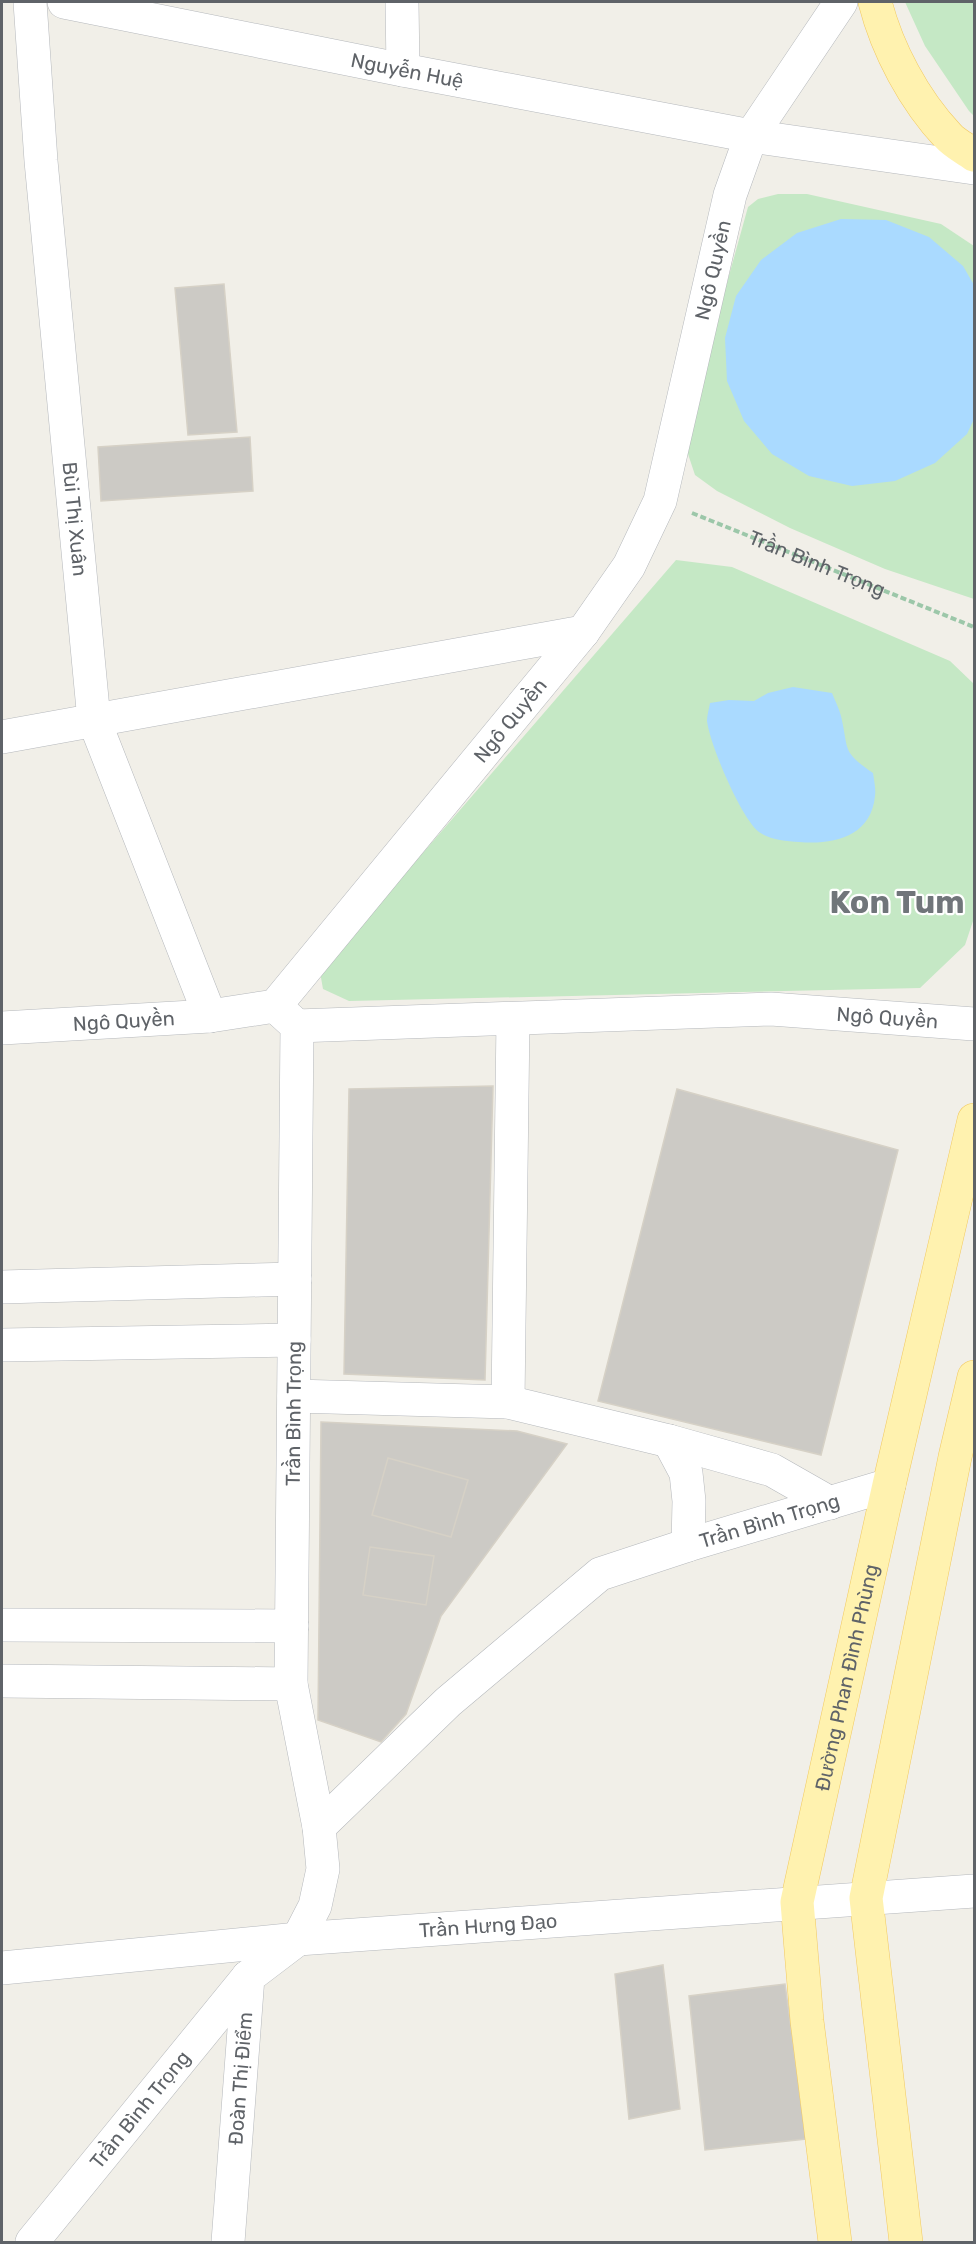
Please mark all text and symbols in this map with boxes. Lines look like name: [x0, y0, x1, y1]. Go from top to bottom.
street label: Nguyễn Huệ: [349, 48, 466, 93]
street label: Ngô Quyền: [690, 218, 736, 322]
street label: Bùi Thị Xuân: [58, 461, 92, 577]
street label: Trần Bình Trọng: [745, 525, 889, 602]
street label: Ngô Quyền: [469, 674, 552, 767]
district label: Kon Tum: [830, 883, 964, 921]
street label: Ngô Quyền: [836, 1002, 939, 1033]
street label: Ngô Quyền: [72, 1006, 175, 1036]
street label: Trần Bình Trọng: [281, 1341, 306, 1486]
street label: Trần Bình Trọng: [696, 1488, 842, 1553]
street label: Đường Phan Đình Phùng: [810, 1562, 883, 1793]
street label: Trần Hưng Đạo: [418, 1909, 558, 1942]
street label: Đoàn Thị Điểm: [223, 2011, 257, 2146]
street label: Trần Bình Trọng: [85, 2046, 195, 2173]

